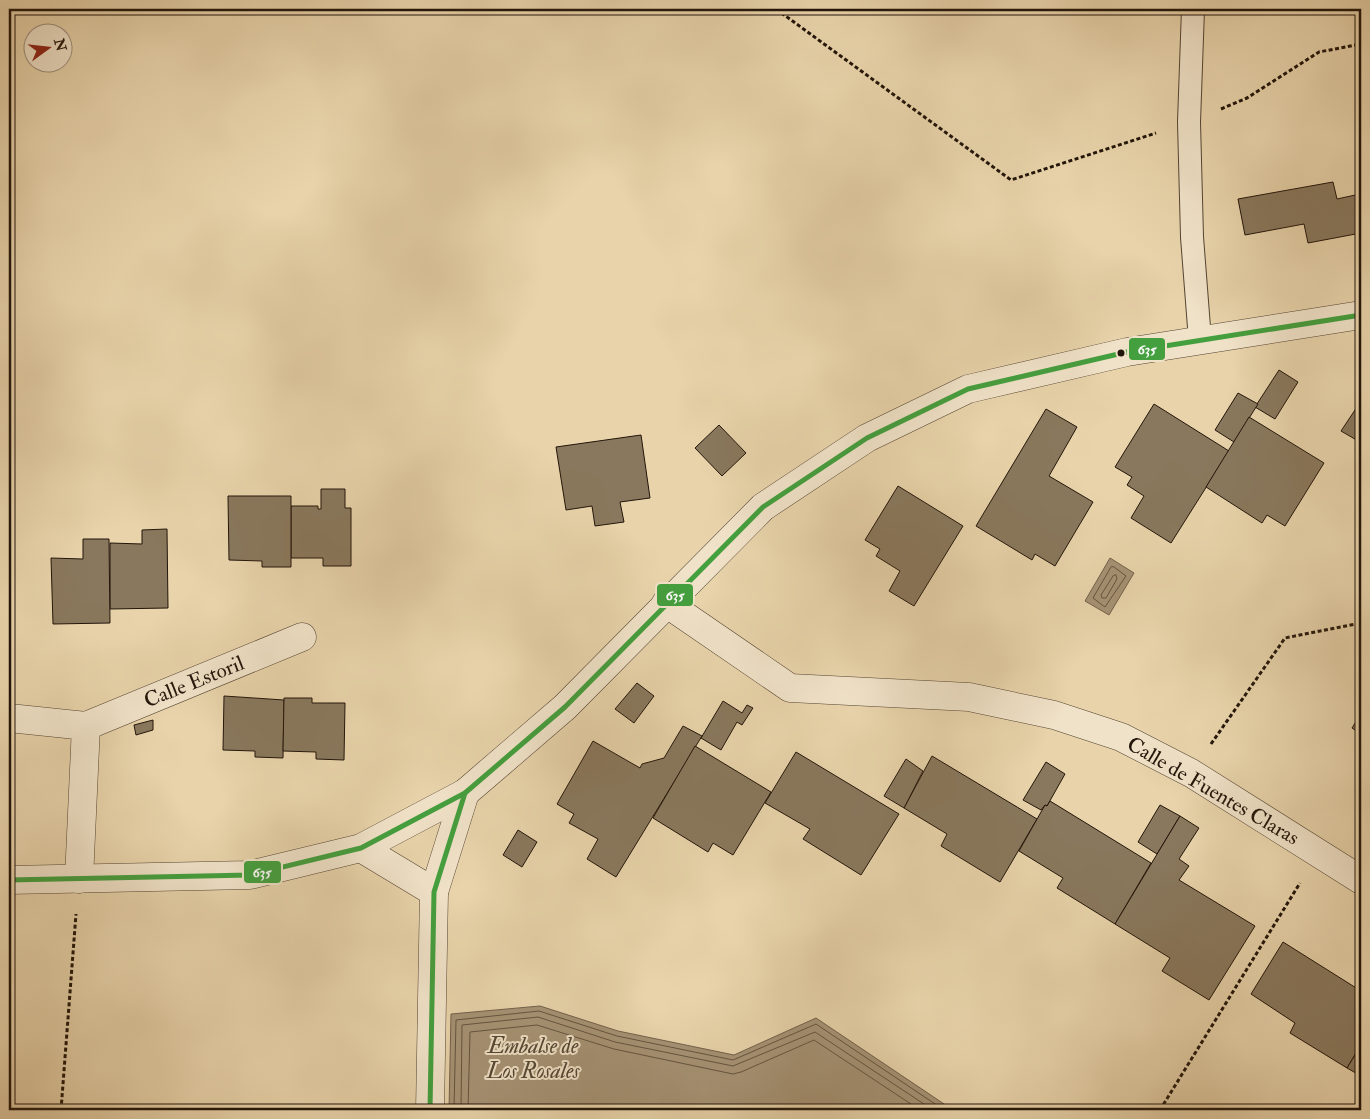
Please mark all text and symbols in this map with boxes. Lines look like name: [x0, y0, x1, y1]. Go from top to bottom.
north arrow: [22, 22, 72, 72]
text: N: [50, 36, 70, 53]
line badge: 635: [1128, 337, 1166, 361]
text: 635: [1138, 341, 1157, 358]
unlabelled marker: [1116, 348, 1126, 358]
line badge: 635: [656, 583, 694, 607]
text: 635: [666, 587, 685, 604]
street label: Calle Estoril: [140, 649, 249, 714]
street label: Calle de Fuentes Claras: [1122, 731, 1304, 851]
line badge: 635: [243, 860, 282, 884]
text: 635: [253, 864, 272, 881]
water label: Embalse de Los Rosales: [486, 1032, 580, 1085]

